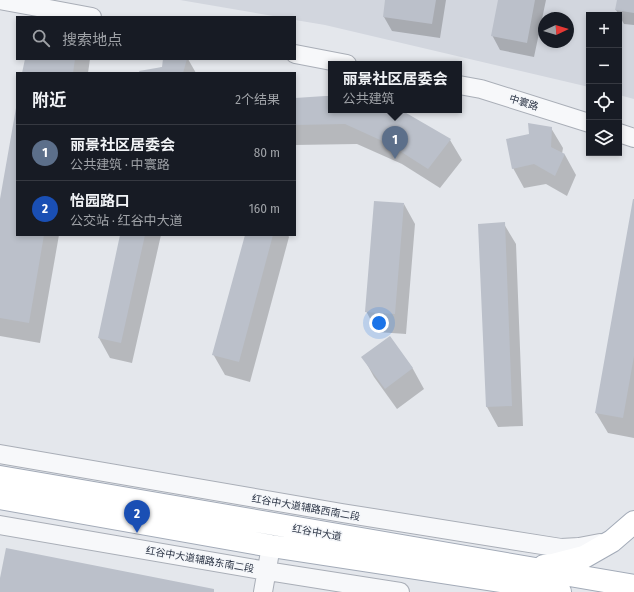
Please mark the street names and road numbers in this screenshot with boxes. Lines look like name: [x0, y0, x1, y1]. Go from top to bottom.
street label: 中寰路: [508, 93, 540, 113]
street label: 红谷中大道辅路西南二段: [251, 493, 361, 523]
street label: 红谷中大道: [291, 523, 342, 543]
street label: 红谷中大道辅路东南二段: [145, 545, 255, 575]

